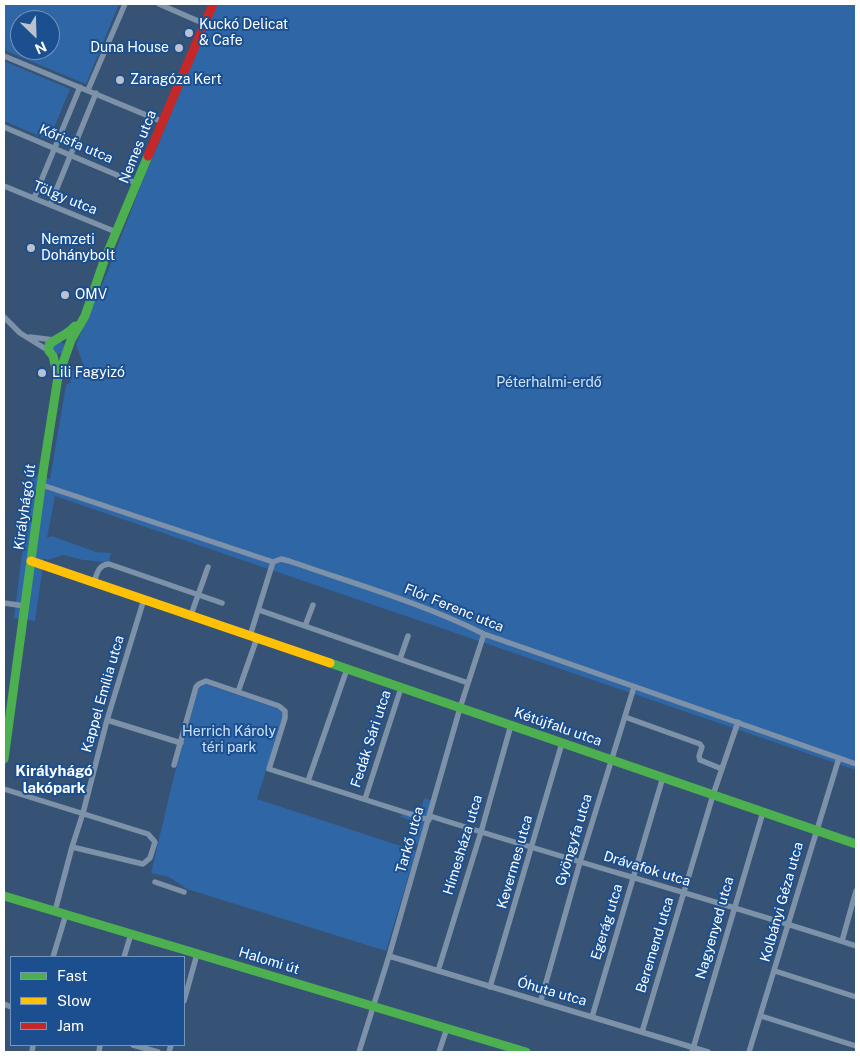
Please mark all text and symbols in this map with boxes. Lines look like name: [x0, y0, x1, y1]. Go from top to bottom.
north arrow: [10, 10, 60, 60]
place label: Kuckó Delicat & Cafe: [199, 17, 288, 49]
marker: Kuckó Delicat & Cafe: [183, 27, 195, 39]
text: N: [32, 38, 49, 57]
place label: Duna House: [90, 40, 169, 56]
marker: Duna House: [173, 42, 185, 54]
place label: Zaragóza Kert: [130, 72, 222, 88]
marker: Zaragóza Kert: [114, 74, 126, 86]
street label: Nemes utca: [116, 108, 160, 186]
street label: Kőrisfa utca: [37, 121, 115, 167]
street label: Tölgy utca: [30, 177, 100, 219]
place label: Nemzeti Dohánybolt: [41, 232, 115, 264]
marker: Nemzeti Dohánybolt: [25, 242, 37, 254]
place label: OMV: [75, 287, 107, 303]
marker: OMV: [59, 289, 71, 301]
place label: Lili Fagyizó: [52, 365, 125, 381]
marker: Lili Fagyizó: [36, 367, 48, 379]
park label: Péterhalmi-erdő: [496, 375, 602, 391]
street label: Királyhágó út: [11, 463, 39, 551]
street label: Flór Ferenc utca: [402, 580, 506, 636]
street label: Kappel Emília utca: [78, 634, 128, 754]
street label: Fedák Sári utca: [347, 688, 395, 790]
street label: Kétújfalu utca: [512, 704, 604, 750]
park label: Herrich Károly téri park: [182, 724, 276, 756]
district label: Királyhágó lakópark: [15, 762, 93, 797]
street label: Gyöngyfa utca: [552, 792, 596, 888]
street label: Hímesháza utca: [440, 793, 486, 897]
street label: Tarkő utca: [393, 805, 427, 875]
street label: Kevermes utca: [494, 813, 536, 911]
street label: Kolbányi Géza utca: [757, 840, 807, 964]
street label: Drávafok utca: [601, 848, 693, 890]
street label: Nagyenyed utca: [692, 875, 738, 981]
street label: Egerág utca: [587, 882, 627, 962]
street label: Beremend utca: [632, 895, 678, 995]
street label: Halomi út: [237, 944, 301, 978]
legend: [10, 956, 185, 1046]
text: Fast: [57, 967, 87, 984]
street label: Óhuta utca: [515, 974, 589, 1010]
text: Slow: [57, 992, 91, 1009]
text: Jam: [57, 1017, 84, 1034]

